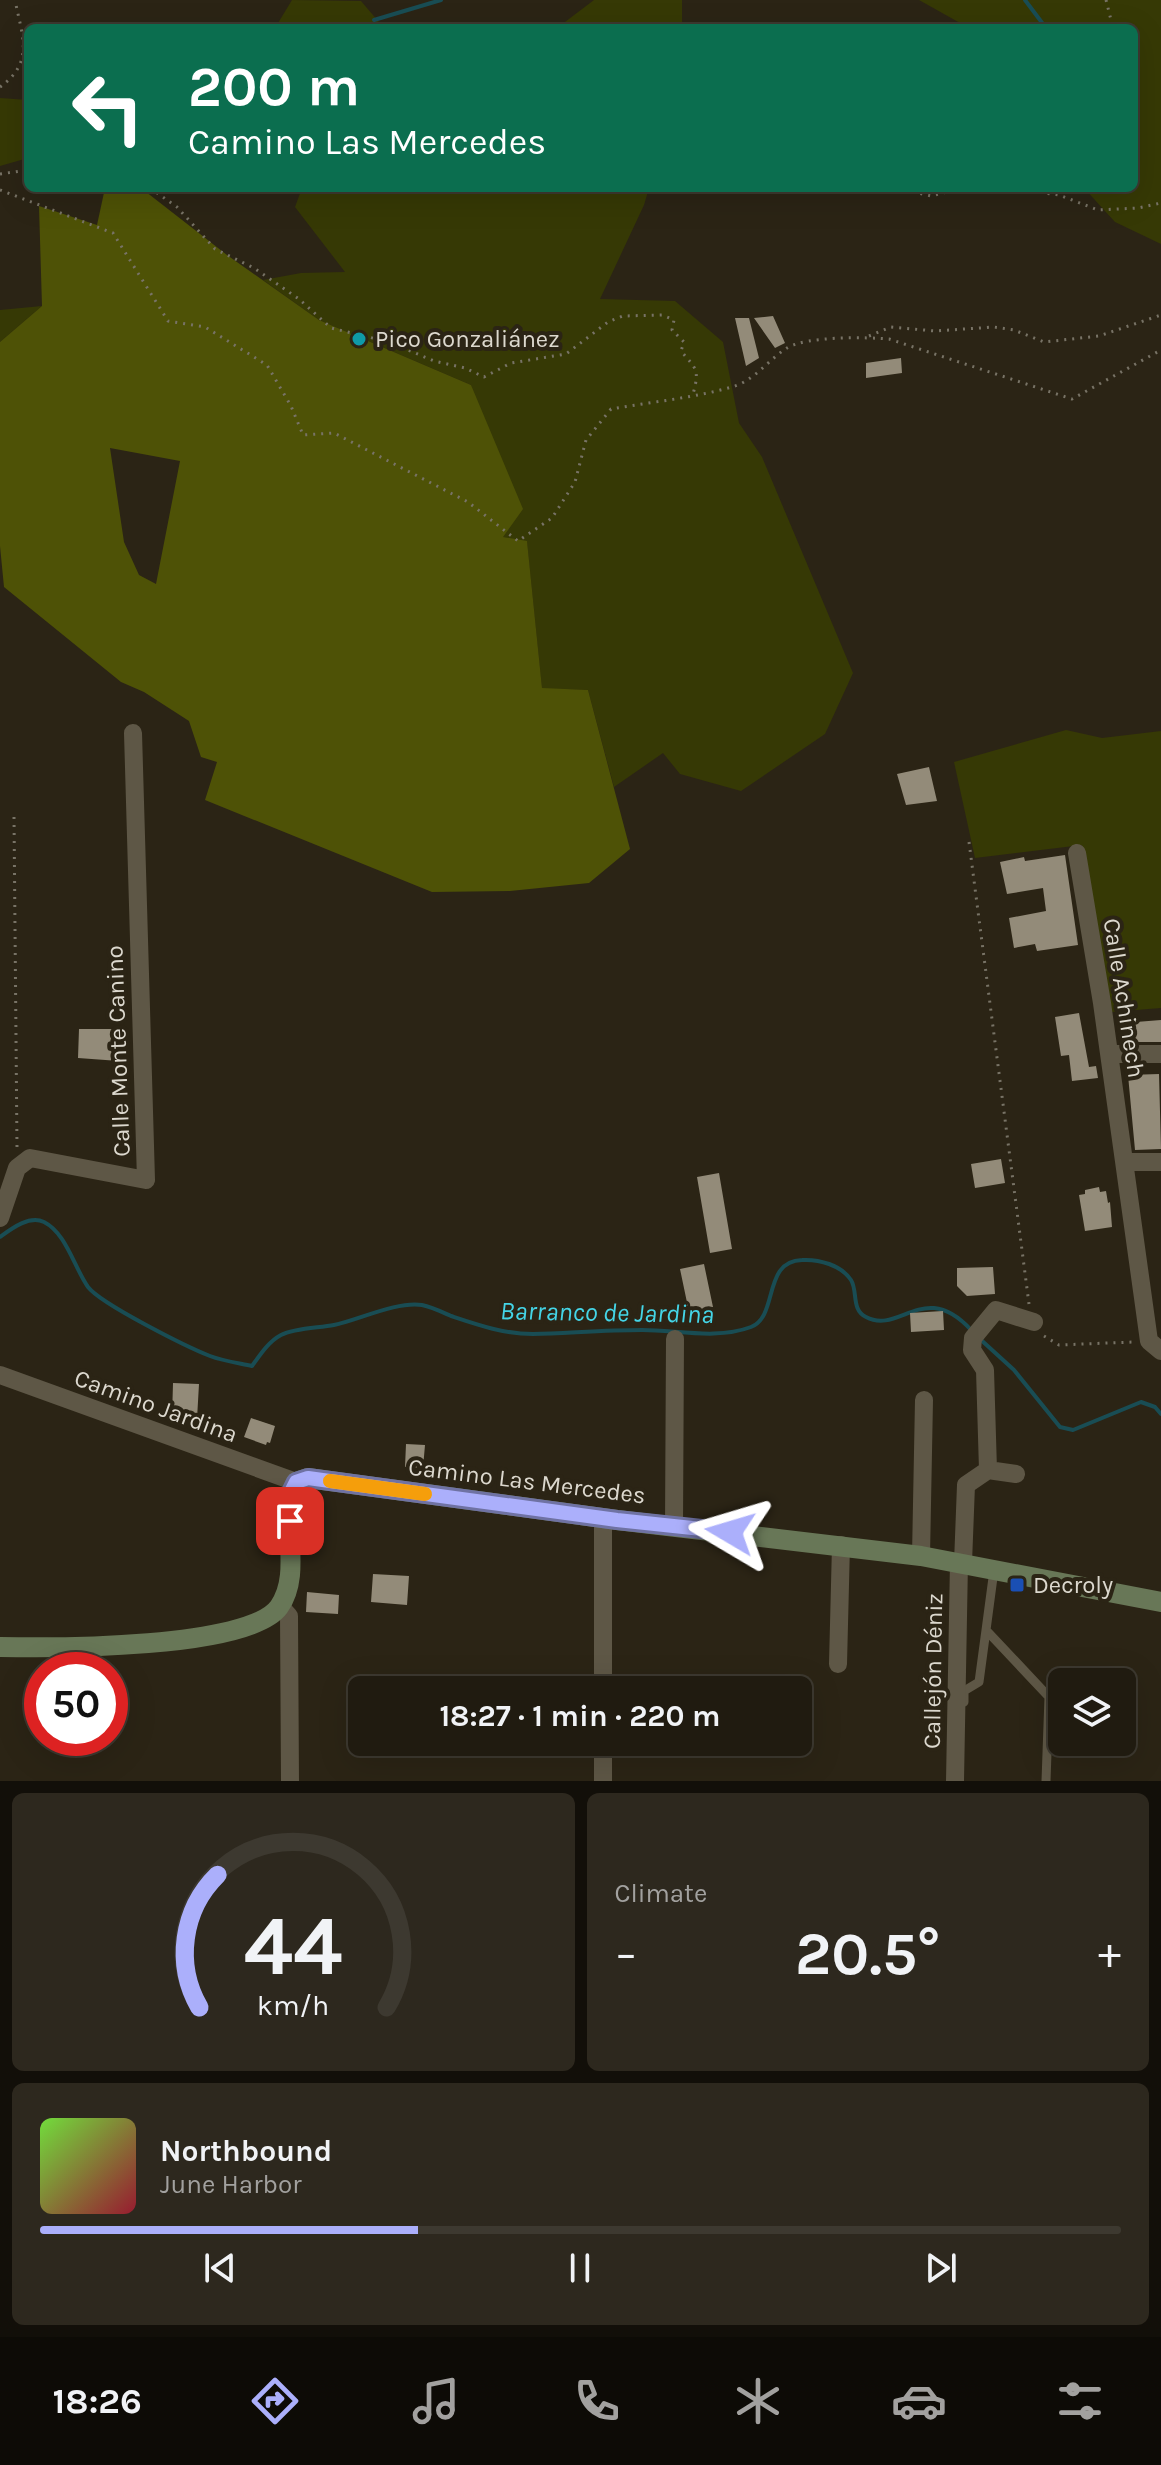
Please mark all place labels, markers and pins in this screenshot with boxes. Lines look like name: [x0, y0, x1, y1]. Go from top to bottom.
place label: Pico Gonzaliánez: [375, 325, 560, 353]
marker: Pico Gonzaliánez: [350, 330, 368, 348]
pin: [256, 1487, 324, 1555]
place label: Decroly: [1033, 1571, 1113, 1599]
marker: Decroly: [1008, 1576, 1026, 1594]

